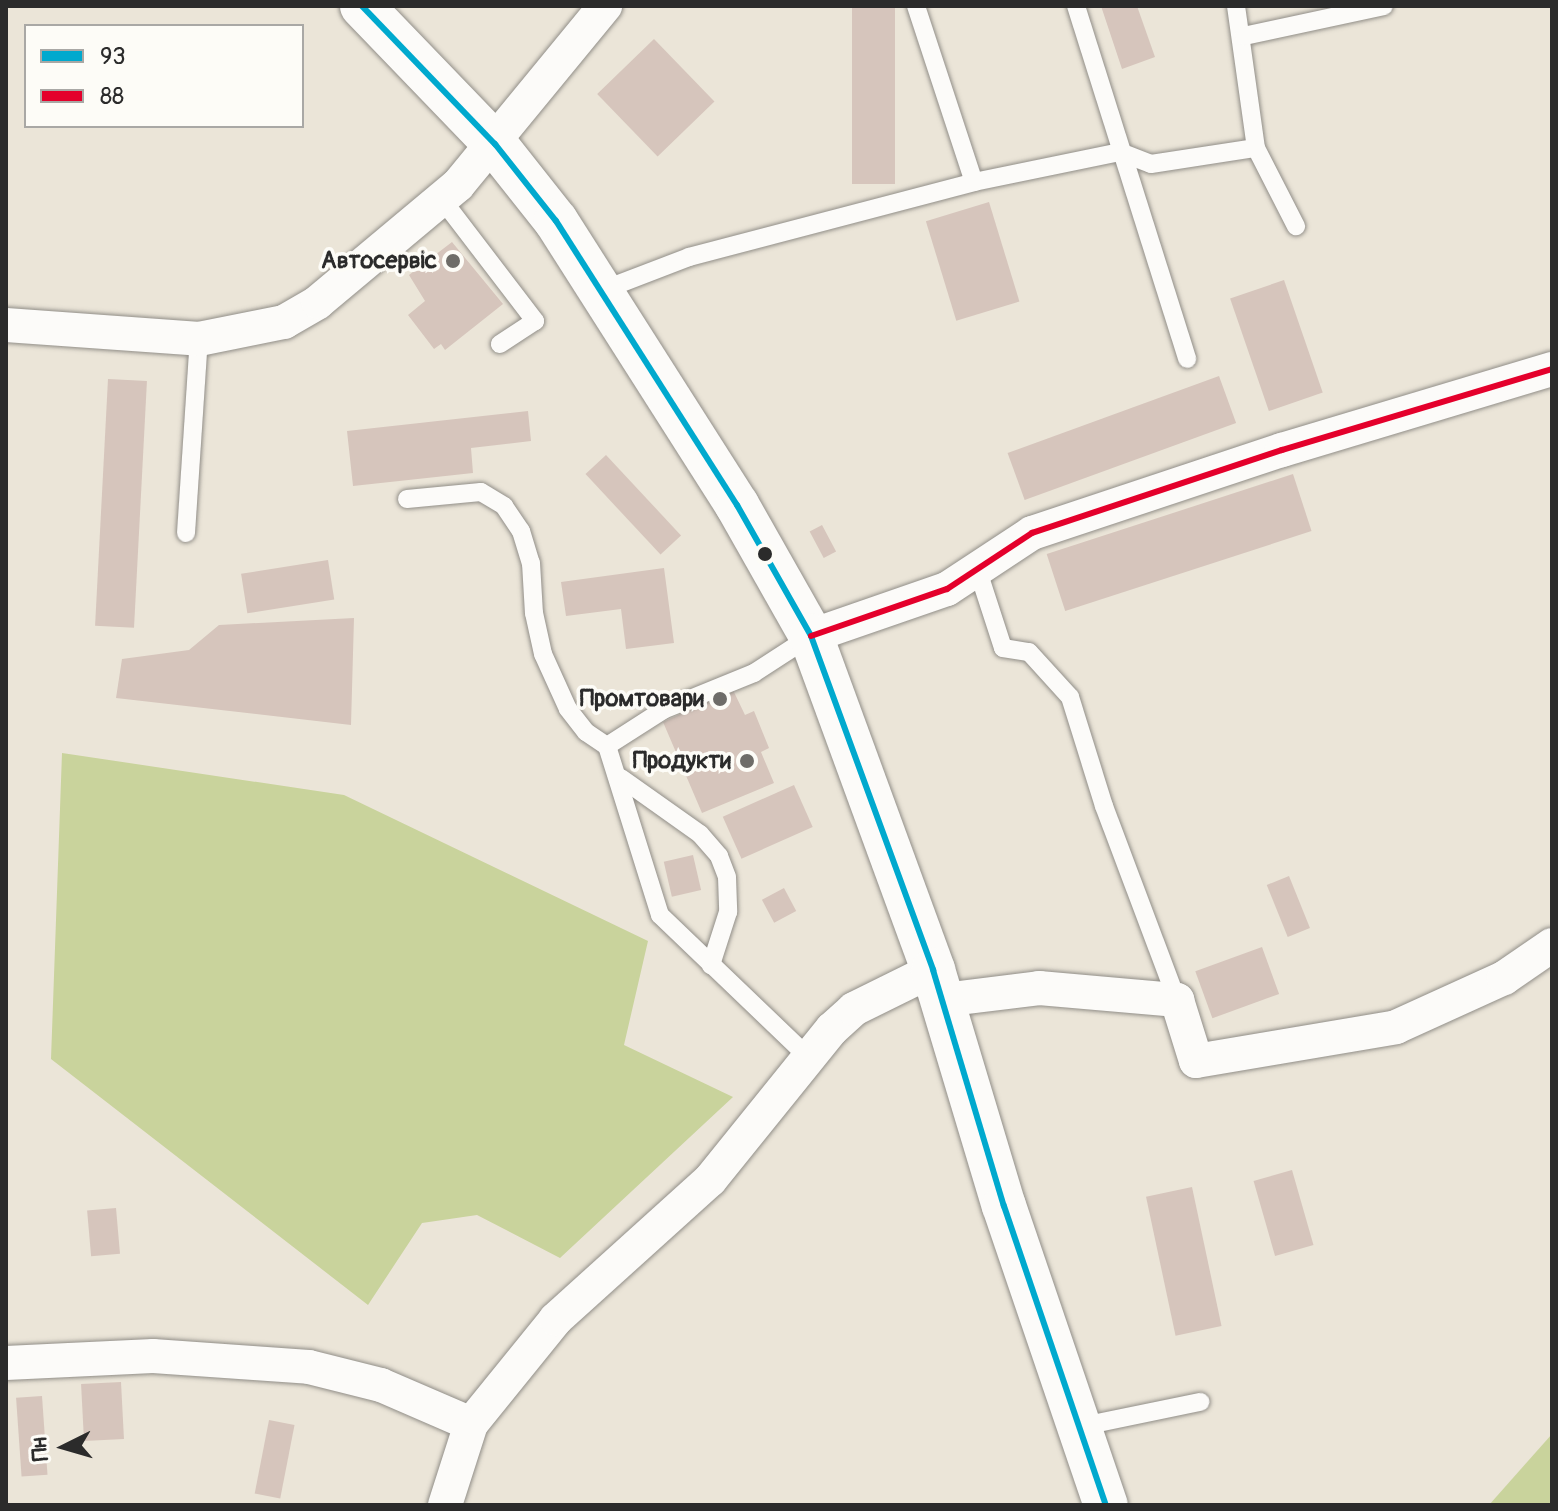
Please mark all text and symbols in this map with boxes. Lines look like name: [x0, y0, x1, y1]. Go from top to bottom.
legend: [24, 24, 304, 128]
text: 93: [100, 42, 126, 71]
text: 88: [100, 82, 124, 111]
place label: Автосервіс: [321, 247, 437, 275]
marker: Автосервіс: [444, 252, 462, 270]
unlabelled marker: [757, 546, 773, 562]
place label: Промтовари: [580, 685, 704, 713]
marker: Промтовари: [711, 690, 729, 708]
place label: Продукти: [633, 747, 731, 775]
marker: Продукти: [738, 752, 756, 770]
north arrow: [24, 1407, 104, 1487]
text: Пн: [25, 1436, 55, 1462]

